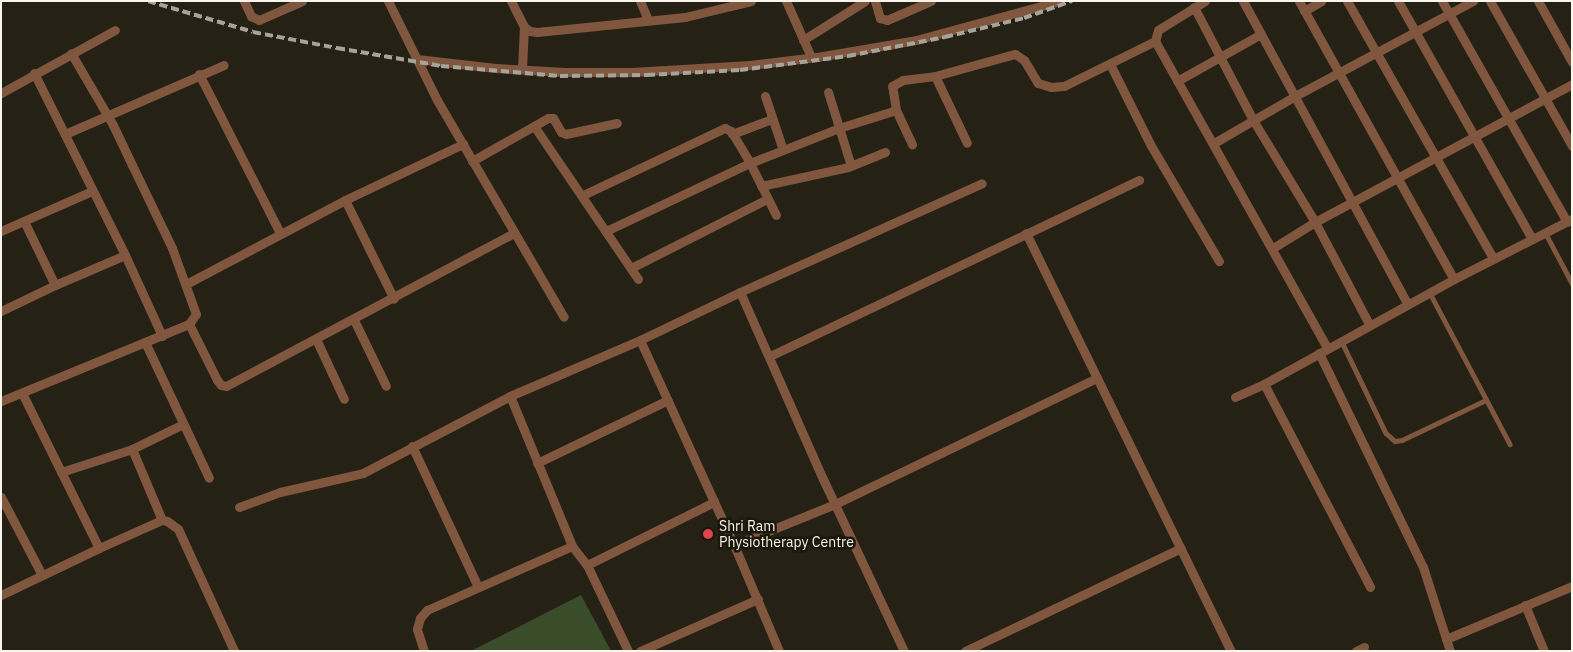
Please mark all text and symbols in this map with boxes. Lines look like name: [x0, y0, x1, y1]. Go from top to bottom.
place label: Shri Ram Physiotherapy Centre: [719, 518, 854, 550]
marker: Shri Ram Physiotherapy Centre: [701, 527, 715, 541]

